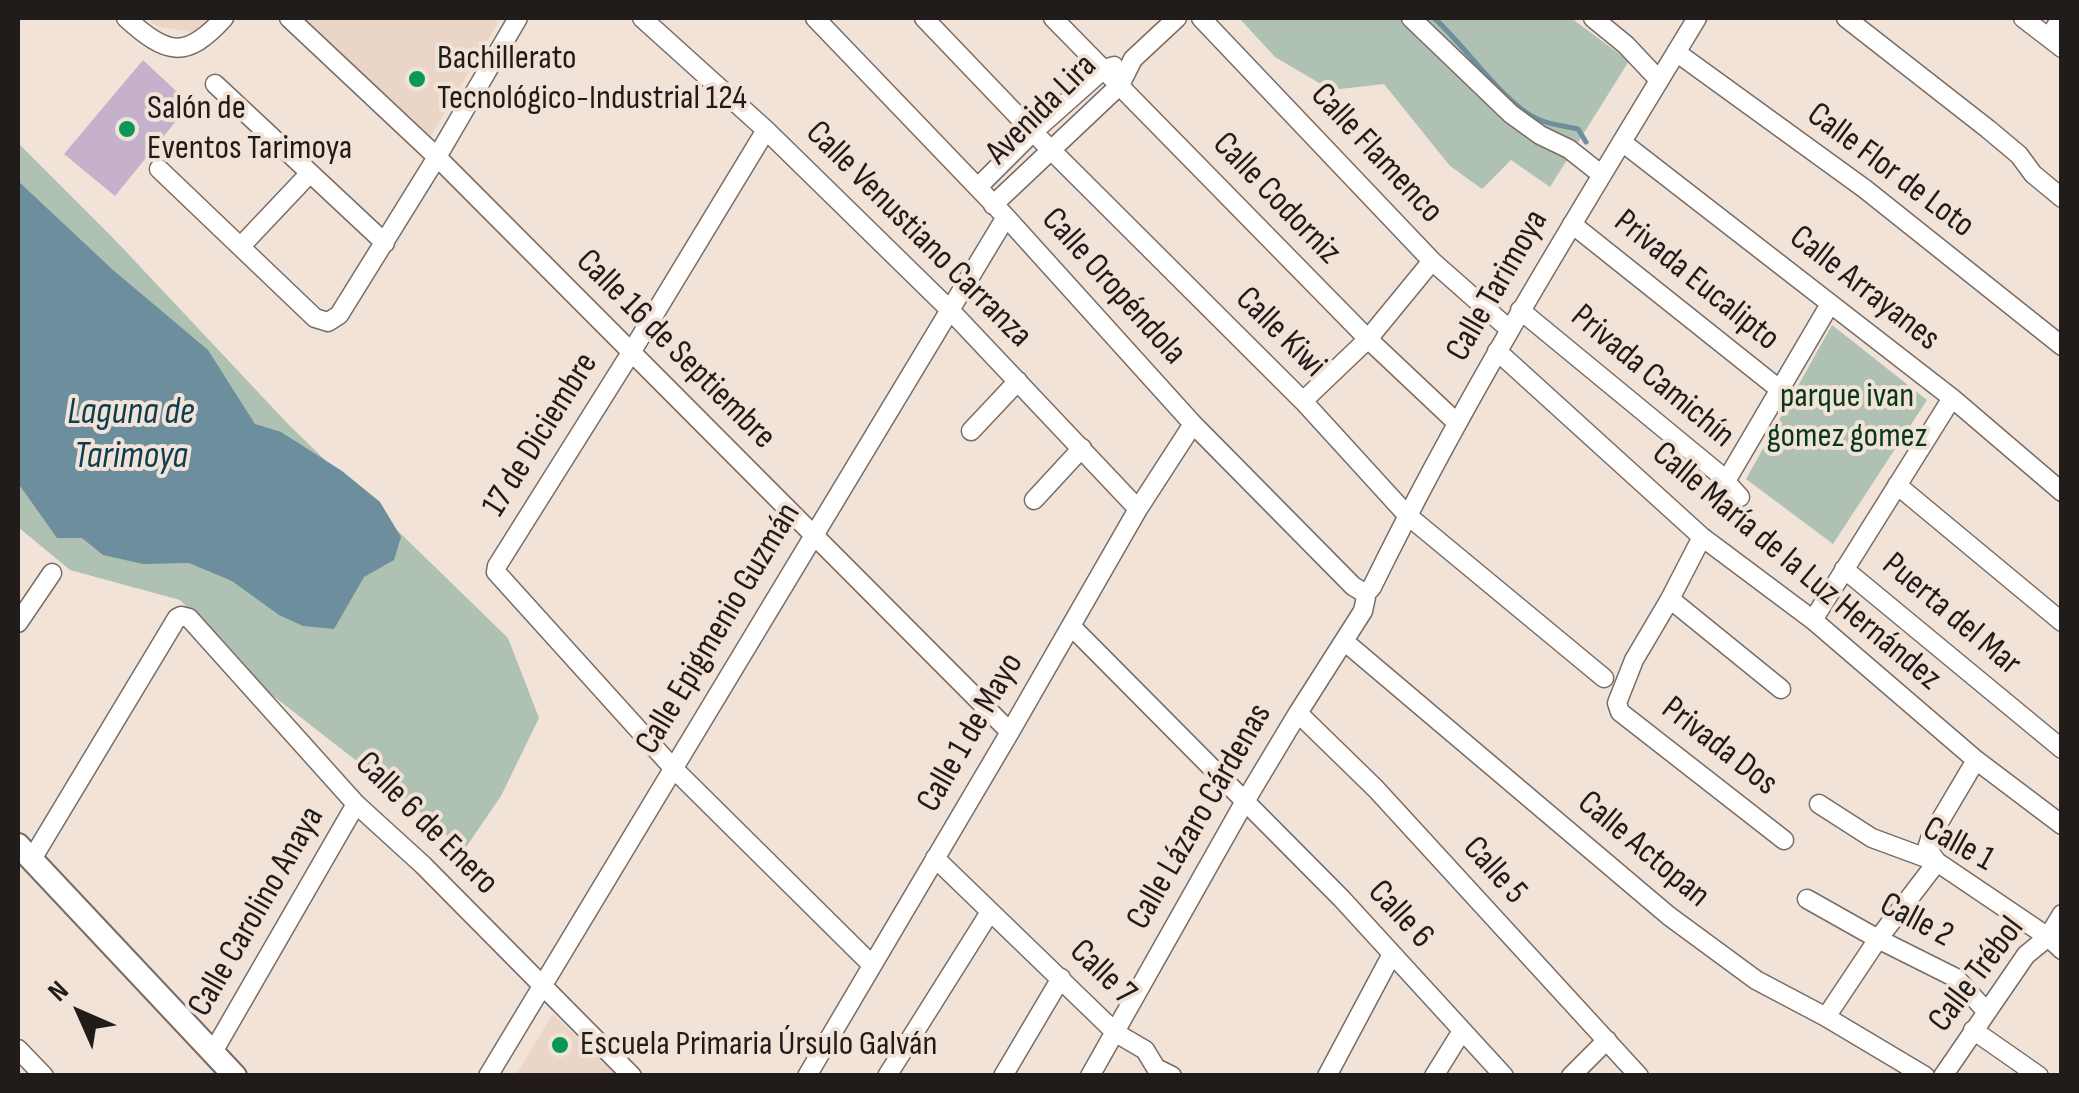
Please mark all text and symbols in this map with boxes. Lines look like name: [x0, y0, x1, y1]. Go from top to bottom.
place label: Bachillerato Tecnológico-Industrial 124: [437, 38, 747, 120]
street label: Avenida Lira: [978, 46, 1106, 174]
marker: Bachillerato Tecnológico-Industrial 124: [406, 68, 428, 90]
street label: Calle Flamenco: [1301, 75, 1451, 233]
place label: Salón de Eventos Tarimoya: [147, 88, 352, 170]
street label: Calle Flor de Loto: [1798, 94, 1982, 248]
street label: Calle Venustiano Carranza: [796, 113, 1040, 357]
marker: Salón de Eventos Tarimoya: [116, 118, 138, 140]
street label: Calle Codorniz: [1203, 124, 1349, 274]
street label: Calle Oropéndola: [1032, 200, 1194, 374]
street label: Privada Eucalipto: [1605, 202, 1787, 360]
street label: Calle Tarimoya: [1438, 203, 1558, 369]
street label: Calle Arrayanes: [1781, 217, 1947, 361]
street label: Calle 16 de Septiembre: [566, 241, 784, 459]
street label: Calle Kiwi: [1226, 279, 1334, 387]
street label: Privada Camichín: [1562, 296, 1742, 458]
street label: 17 de Diciembre: [474, 345, 608, 525]
park label: parque ivan gomez gomez: [1767, 376, 1927, 458]
water label: Laguna de Tarimoya: [67, 390, 195, 479]
street label: Calle María de la Luz Hernández: [1643, 434, 1949, 700]
street label: Calle Epigmenio Guzmán: [627, 496, 811, 762]
street label: Puerta del Mar: [1873, 545, 2029, 685]
street label: Calle 1 de Mayo: [909, 646, 1033, 820]
street label: Privada Dos: [1653, 689, 1785, 805]
street label: Calle Lázaro Cárdenas: [1118, 697, 1282, 937]
street label: Calle 6 de Enero: [346, 744, 506, 904]
street label: Calle Actopan: [1568, 783, 1718, 917]
street label: Calle Carolino Anaya: [180, 800, 334, 1024]
street label: Calle 1: [1915, 809, 2001, 881]
street label: Calle 5: [1453, 829, 1535, 913]
street label: Calle 6: [1358, 872, 1442, 958]
street label: Calle 2: [1872, 884, 1960, 958]
street label: Calle Trébol: [1920, 909, 2034, 1041]
street label: Calle 7: [1060, 931, 1144, 1015]
north arrow: [30, 963, 130, 1063]
text: N: [41, 974, 75, 1008]
place label: Escuela Primaria Úrsulo Galván: [580, 1024, 937, 1066]
marker: Escuela Primaria Úrsulo Galván: [549, 1034, 571, 1056]

